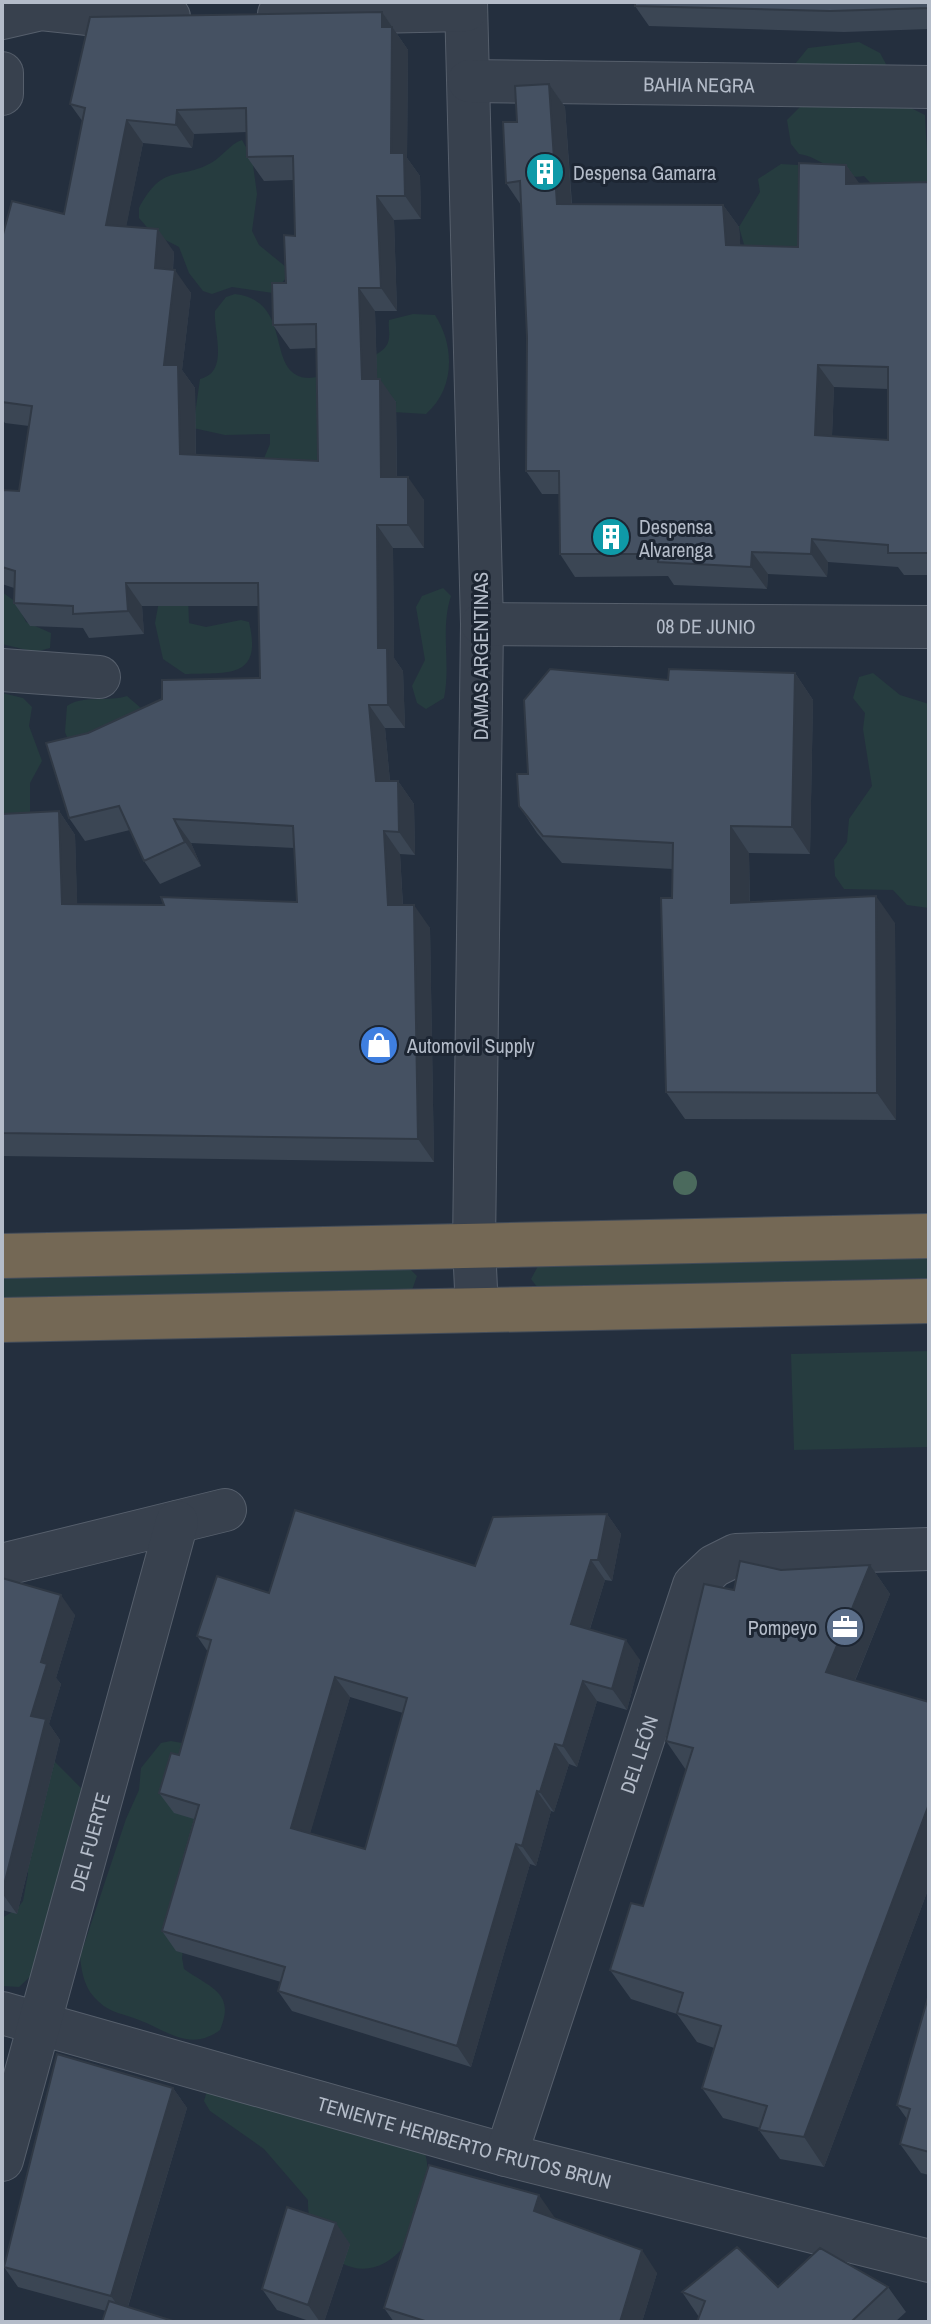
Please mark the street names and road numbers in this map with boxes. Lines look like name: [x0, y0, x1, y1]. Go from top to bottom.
street label: BAHIA NEGRA: [643, 70, 755, 98]
street label: DAMAS ARGENTINAS: [467, 572, 494, 740]
street label: 08 DE JUNIO: [656, 612, 756, 639]
street label: DEL LEÓN: [613, 1712, 664, 1797]
street label: DEL FUERTE: [63, 1789, 116, 1894]
street label: TENIENTE HERIBERTO FRUTOS BRUN: [314, 2089, 614, 2194]

